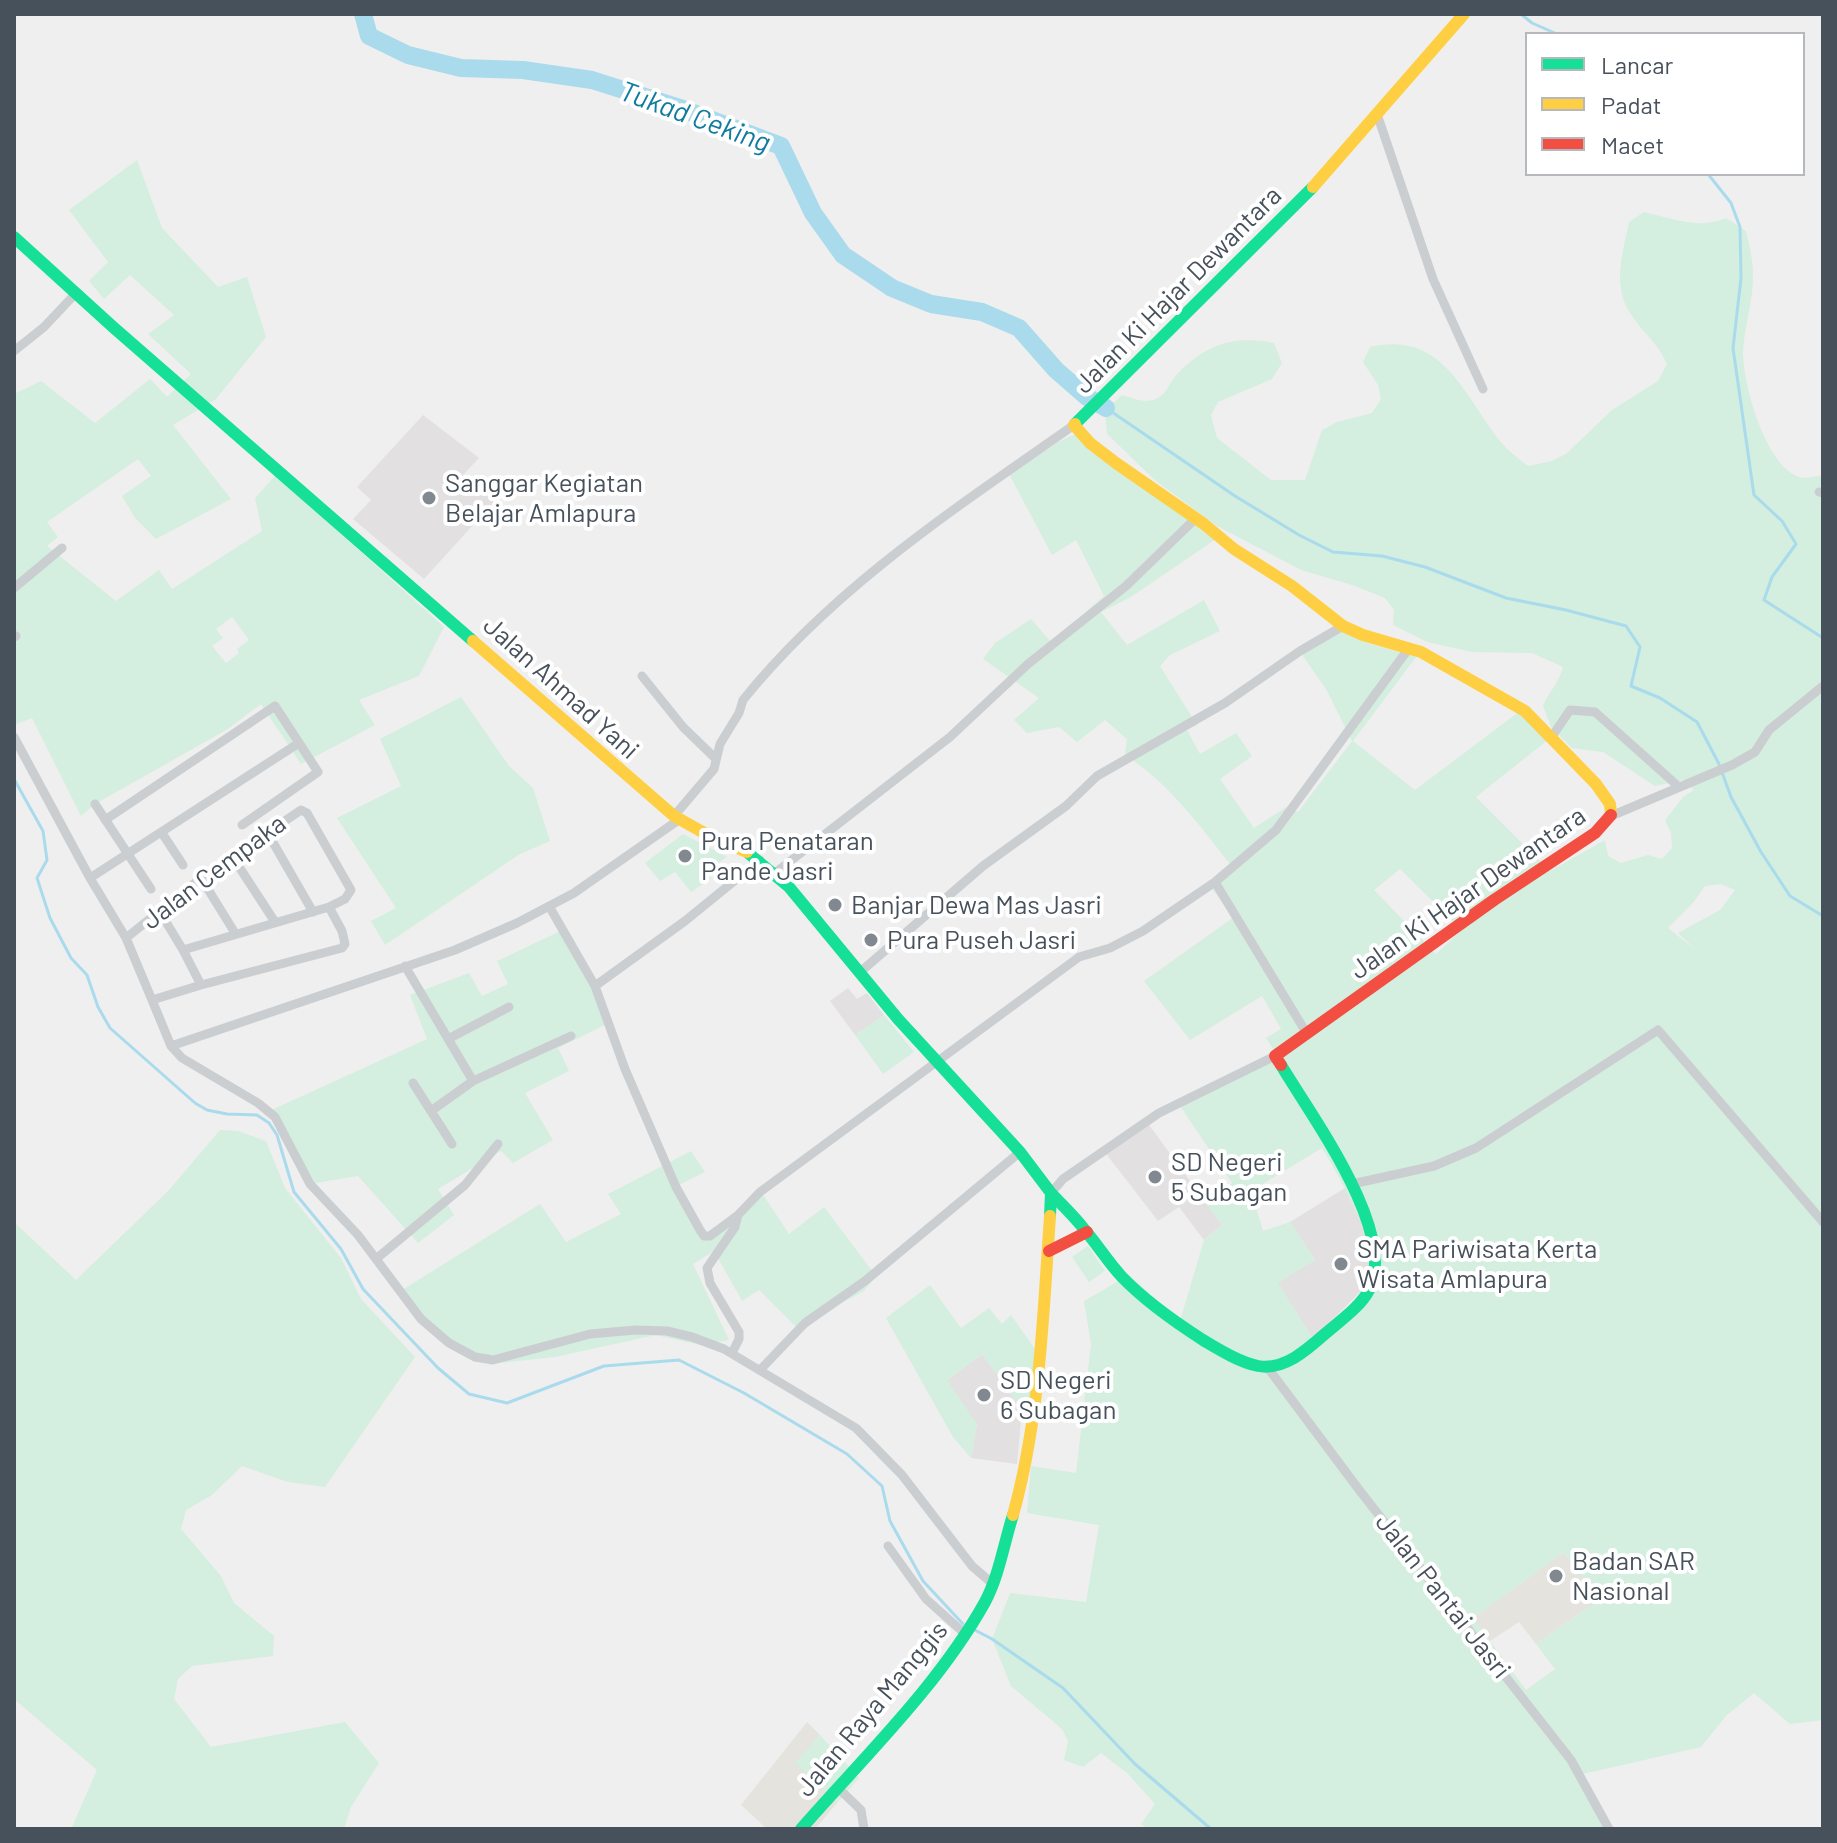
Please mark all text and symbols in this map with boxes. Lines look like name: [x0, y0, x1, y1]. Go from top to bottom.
legend: [1525, 32, 1805, 176]
text: Lancar: [1601, 50, 1673, 79]
water label: Tukad Ceking: [615, 74, 775, 160]
text: Padat: [1601, 90, 1661, 119]
text: Macet: [1601, 130, 1664, 159]
street label: Jalan Ki Hajar Dewantara: [1068, 180, 1288, 400]
place label: Sanggar Kegiatan Belajar Amlapura: [445, 467, 643, 528]
marker: Sanggar Kegiatan Belajar Amlapura: [420, 489, 438, 507]
street label: Jalan Ahmad Yani: [477, 610, 645, 766]
street label: Jalan Ki Hajar Dewantara: [1344, 800, 1592, 986]
street label: Jalan Cempaka: [136, 808, 292, 936]
place label: Pura Penataran Pande Jasri: [701, 825, 874, 886]
marker: Pura Penataran Pande Jasri: [676, 847, 694, 865]
place label: Banjar Dewa Mas Jasri: [851, 889, 1102, 921]
marker: Banjar Dewa Mas Jasri: [826, 896, 844, 914]
place label: Pura Puseh Jasri: [887, 924, 1076, 956]
marker: Pura Puseh Jasri: [862, 931, 880, 949]
place label: SD Negeri 5 Subagan: [1171, 1146, 1287, 1208]
marker: SD Negeri 5 Subagan: [1146, 1168, 1164, 1186]
place label: SMA Pariwisata Kerta Wisata Amlapura: [1357, 1233, 1597, 1294]
marker: SMA Pariwisata Kerta Wisata Amlapura: [1332, 1255, 1350, 1273]
place label: SD Negeri 6 Subagan: [1000, 1364, 1116, 1426]
marker: SD Negeri 6 Subagan: [975, 1386, 993, 1404]
street label: Jalan Pantai Jasri: [1369, 1507, 1517, 1685]
place label: Badan SAR Nasional: [1572, 1545, 1695, 1606]
marker: Badan SAR Nasional: [1547, 1567, 1565, 1585]
street label: Jalan Raya Manggis: [790, 1615, 954, 1803]

